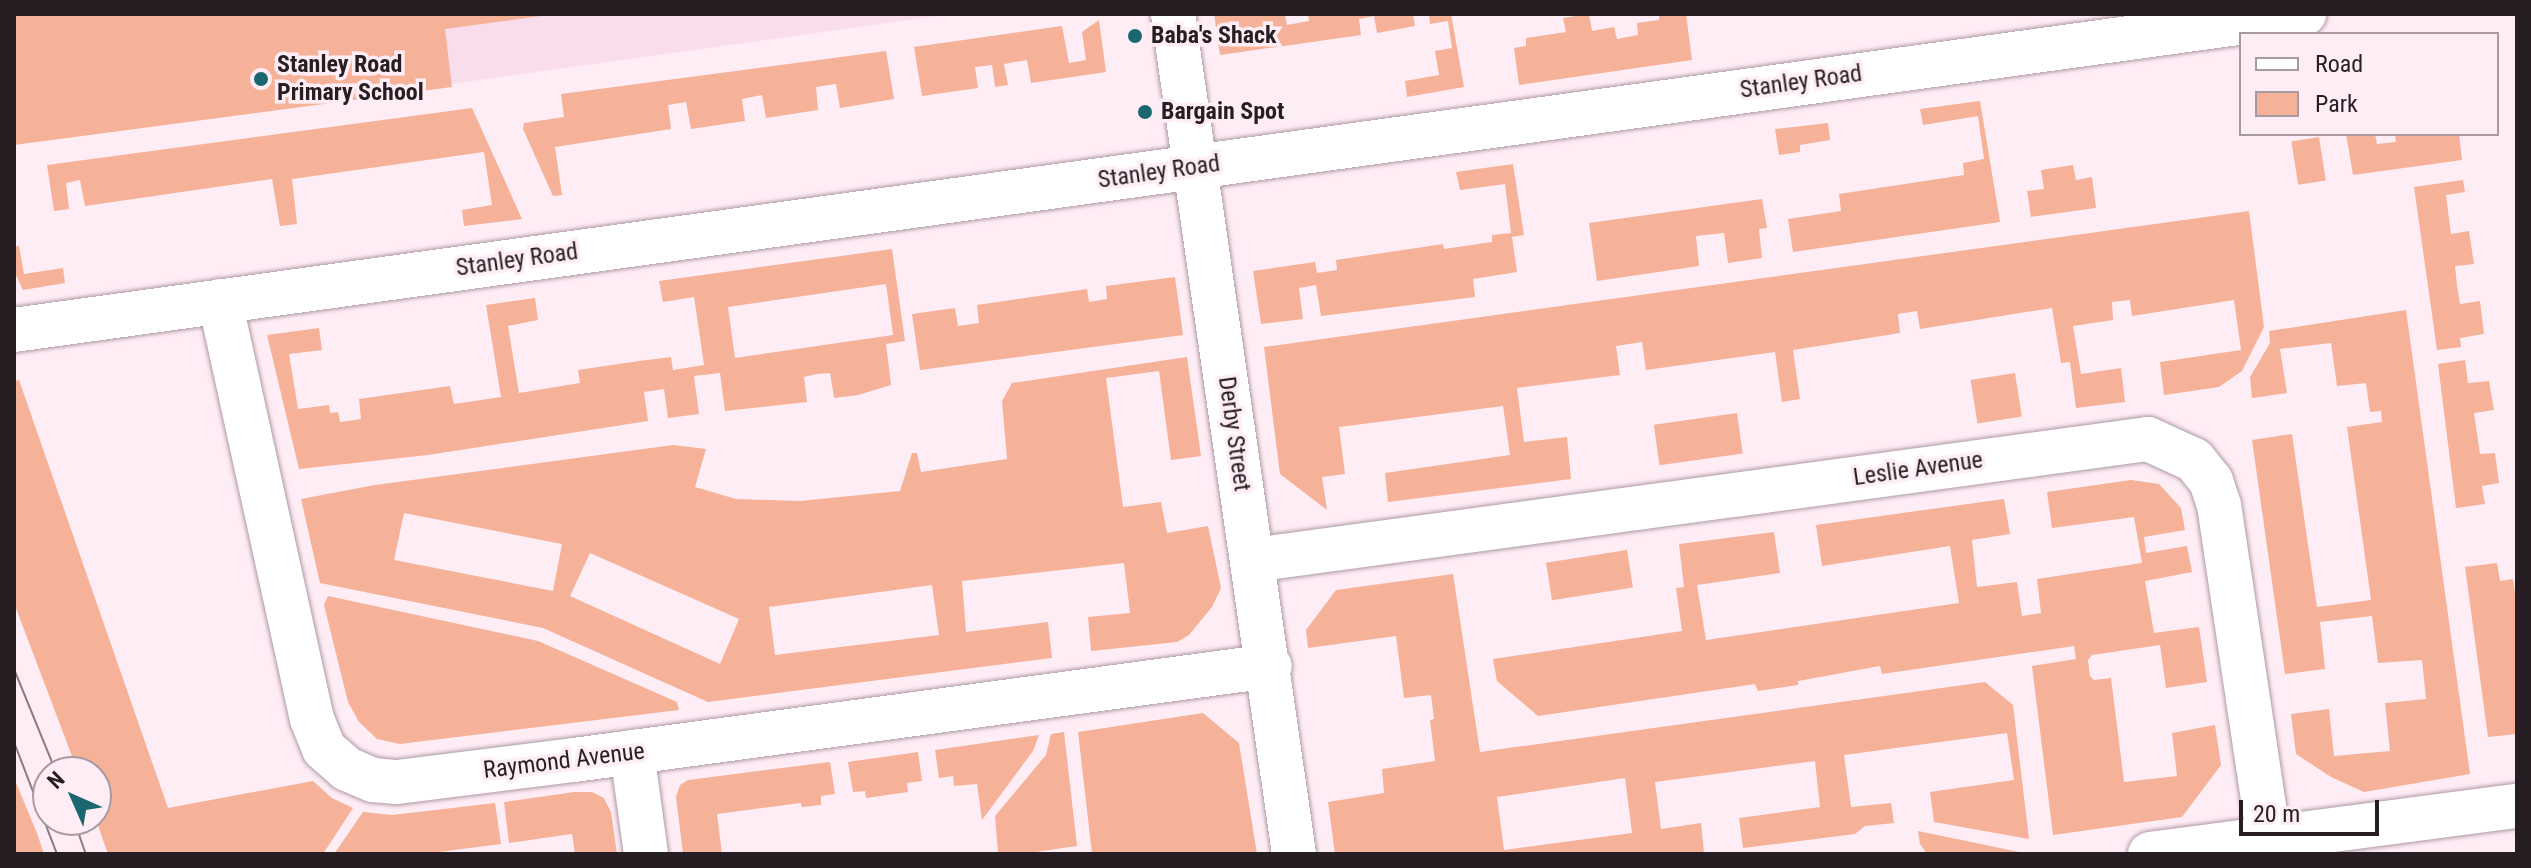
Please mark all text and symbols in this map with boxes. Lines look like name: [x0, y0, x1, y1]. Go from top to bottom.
place label: Baba's Shack: [1151, 22, 1277, 50]
marker: Baba's Shack: [1126, 27, 1144, 45]
legend: [2239, 32, 2499, 136]
text: Road: [2315, 50, 2363, 78]
place label: Stanley Road Primary School: [277, 51, 424, 107]
street label: Stanley Road: [1738, 59, 1864, 105]
marker: Stanley Road Primary School: [252, 70, 270, 88]
text: Park: [2315, 90, 2358, 118]
place label: Bargain Spot: [1161, 98, 1284, 126]
marker: Bargain Spot: [1136, 103, 1154, 121]
street label: Stanley Road: [1096, 149, 1222, 195]
street label: Stanley Road: [454, 237, 580, 283]
street label: Derby Street: [1212, 375, 1256, 493]
street label: Leslie Avenue: [1851, 446, 1985, 492]
street label: Raymond Avenue: [482, 737, 646, 785]
north arrow: [32, 756, 112, 836]
text: N: [42, 766, 70, 794]
scale bar: [2243, 784, 2383, 834]
text: 20 m: [2253, 800, 2300, 828]

